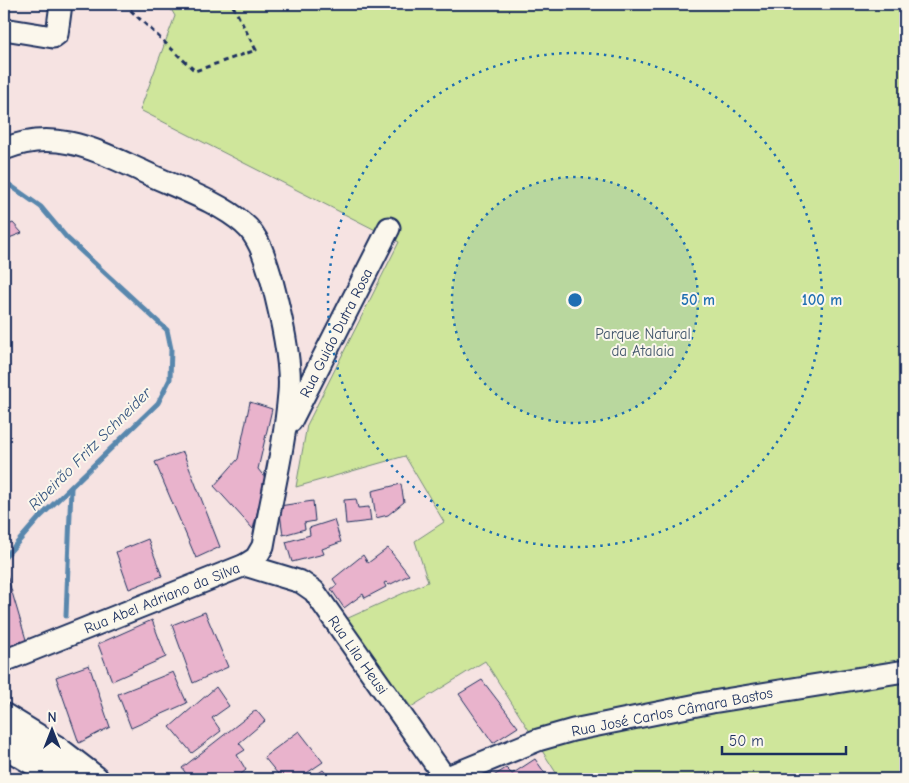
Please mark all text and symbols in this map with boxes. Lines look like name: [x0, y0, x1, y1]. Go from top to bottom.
street label: Rua Guido Dutra Rosa: [296, 265, 376, 401]
centre of rings: [566, 291, 584, 309]
text: 50 m: [681, 291, 715, 309]
text: 100 m: [802, 291, 842, 309]
park label: Parque Natural da Atalaia: [595, 325, 691, 360]
water label: Ribeirão Fritz Schneider: [25, 383, 156, 514]
street label: Rua Abel Adriano da Silva: [82, 559, 242, 637]
street label: Rua Lila Heusi: [324, 612, 392, 698]
street label: Rua José Carlos Câmara Bastos: [570, 684, 774, 740]
north arrow: [28, 706, 78, 756]
text: N: [47, 709, 57, 726]
scale bar: [722, 723, 845, 755]
text: 50 m: [729, 732, 764, 750]

